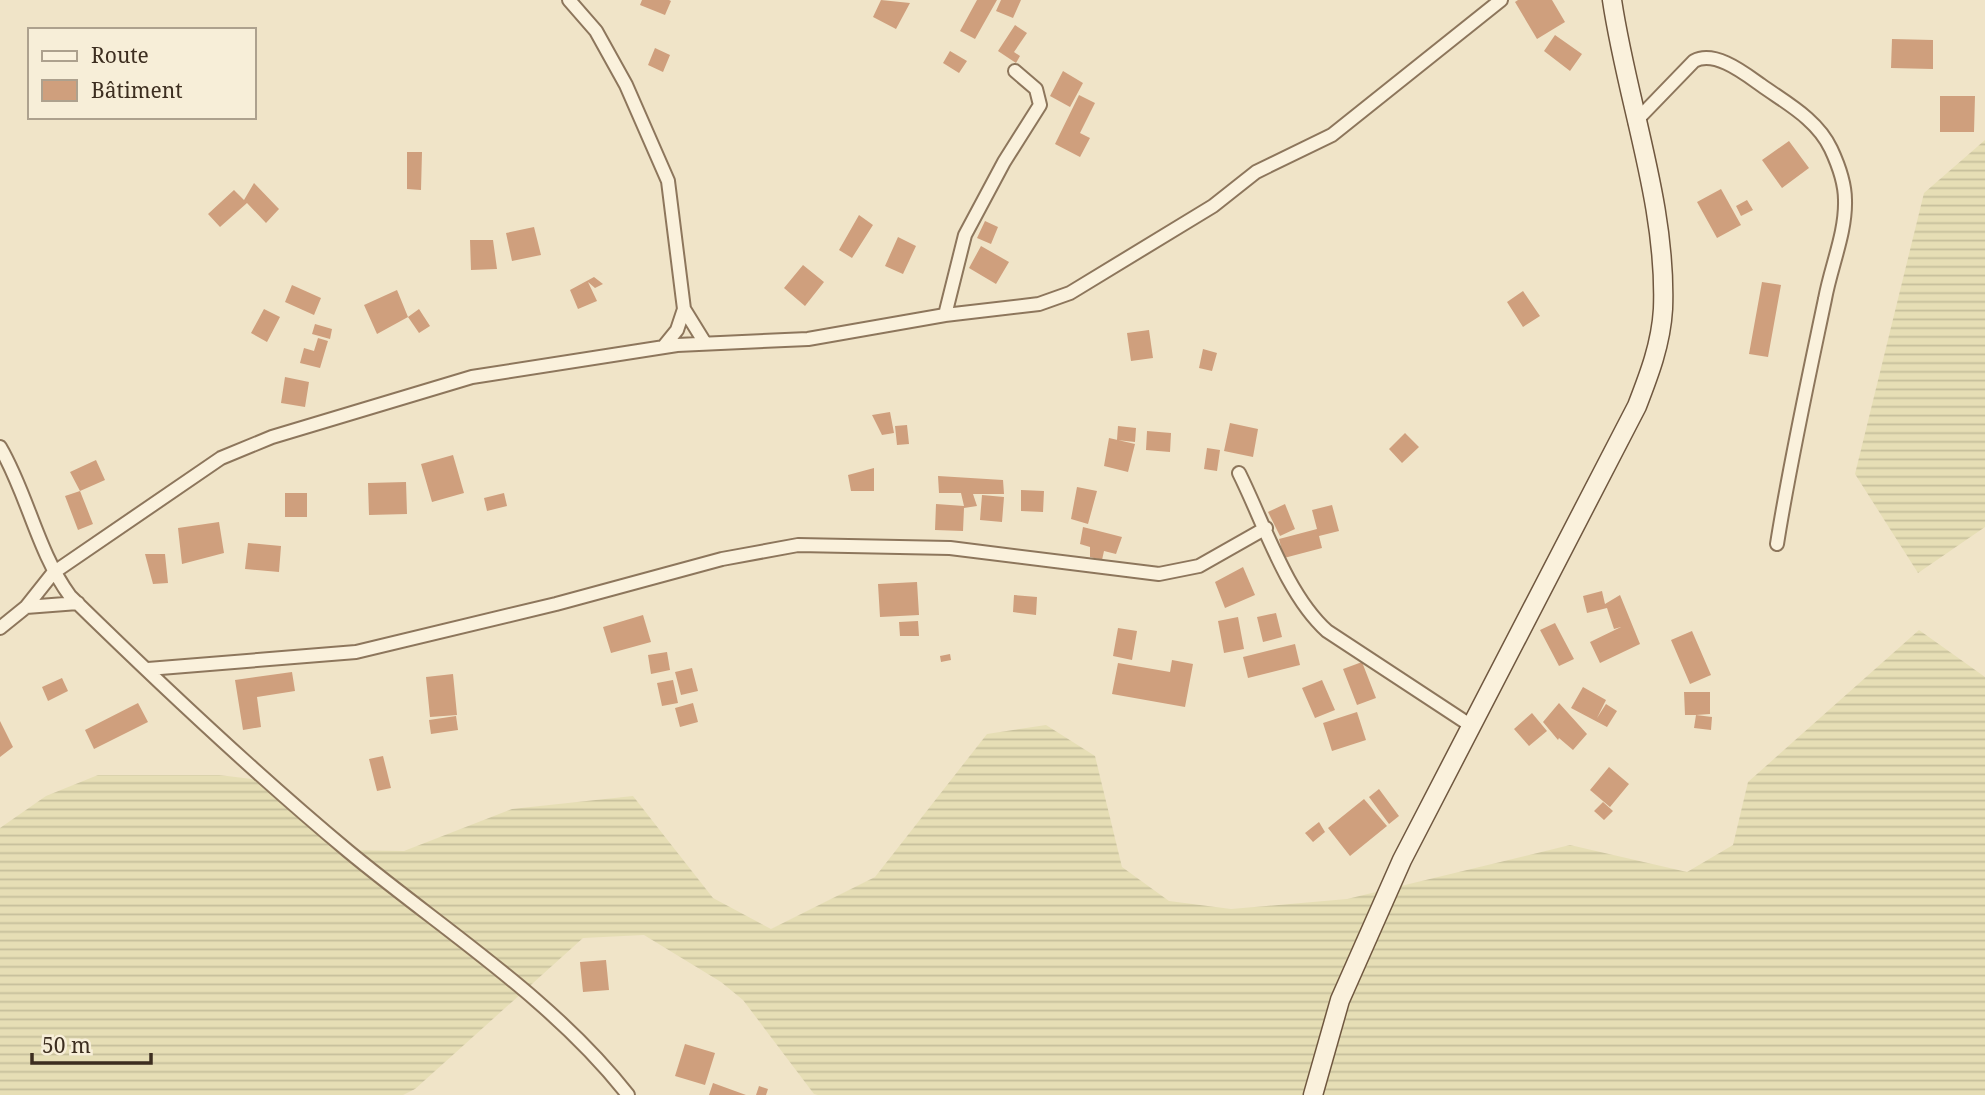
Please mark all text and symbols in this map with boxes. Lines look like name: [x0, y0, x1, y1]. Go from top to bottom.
legend: [28, 28, 256, 119]
text: Route: [91, 41, 149, 69]
text: Bâtiment: [91, 76, 183, 104]
scale bar: [32, 1021, 150, 1066]
text: 50 m: [42, 1031, 91, 1059]

